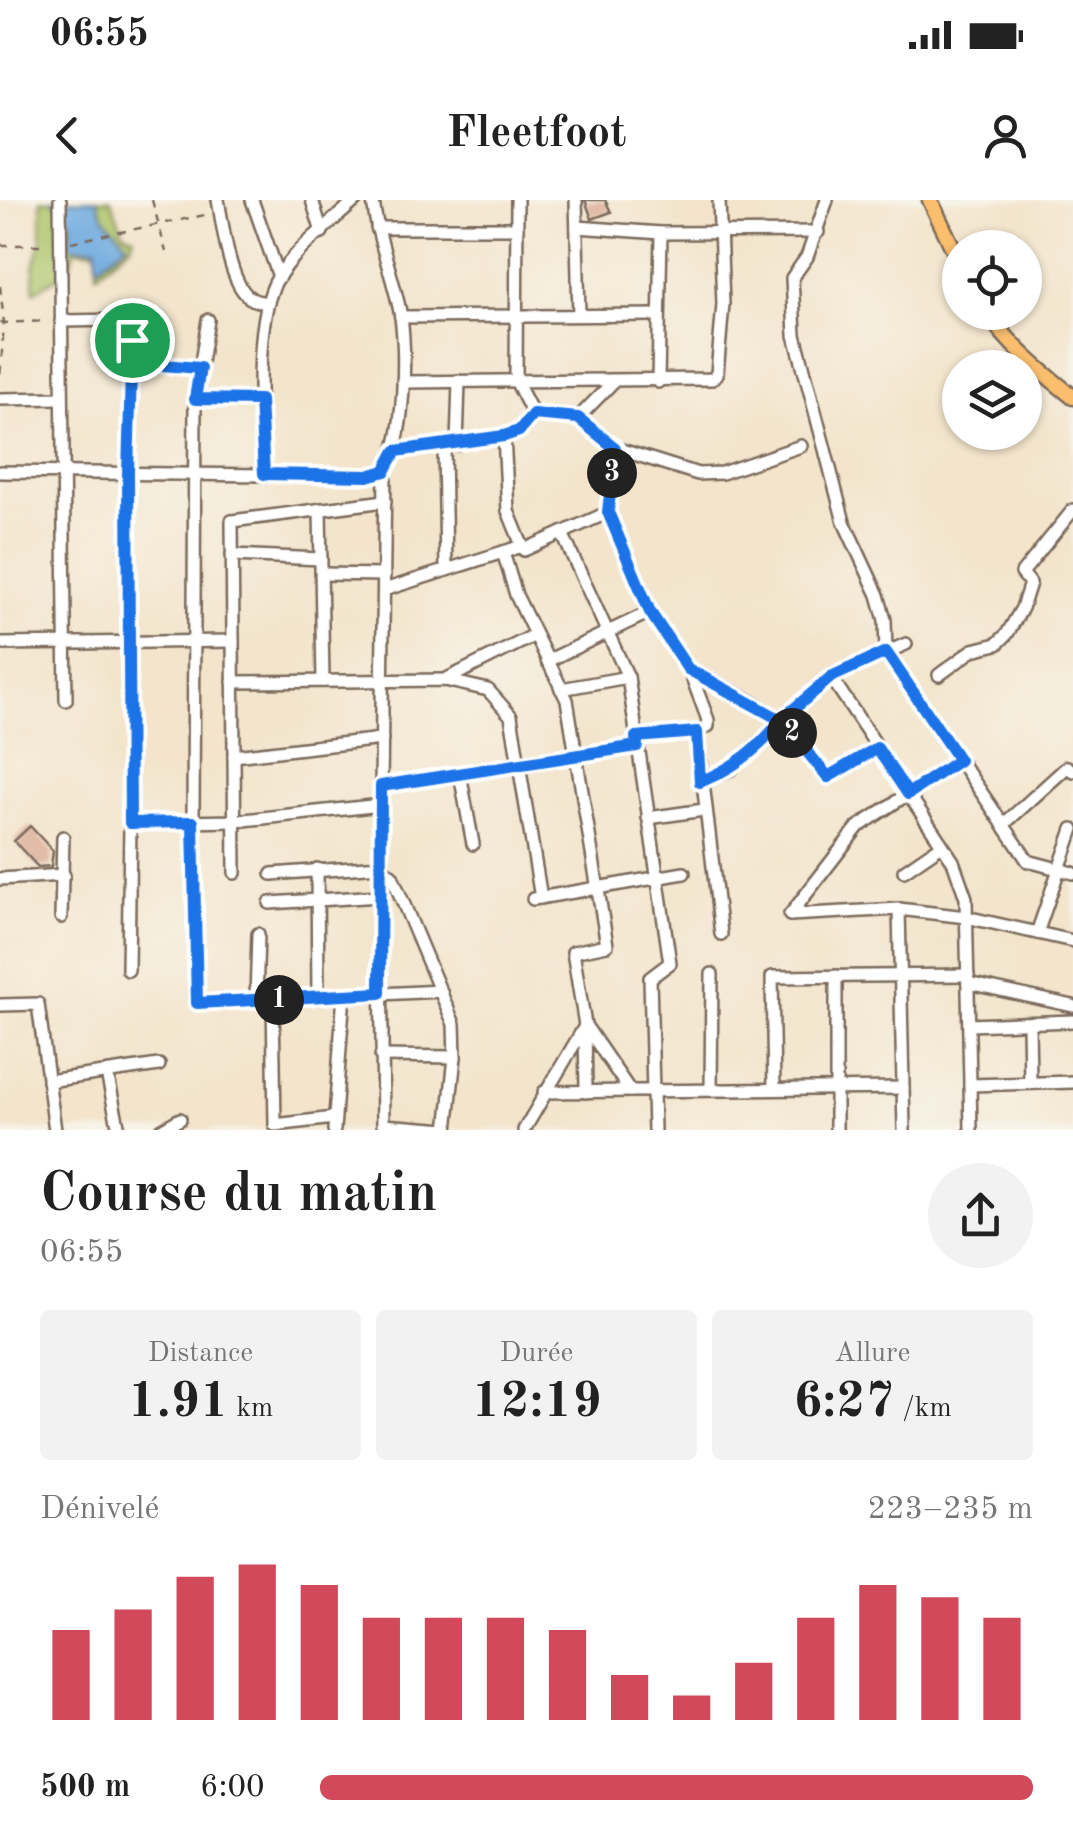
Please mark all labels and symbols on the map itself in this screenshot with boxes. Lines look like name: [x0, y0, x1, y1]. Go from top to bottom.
pin: [90, 298, 175, 383]
pin: 3: [587, 448, 637, 498]
pin: 2: [767, 708, 817, 758]
pin: 1: [254, 975, 304, 1025]

